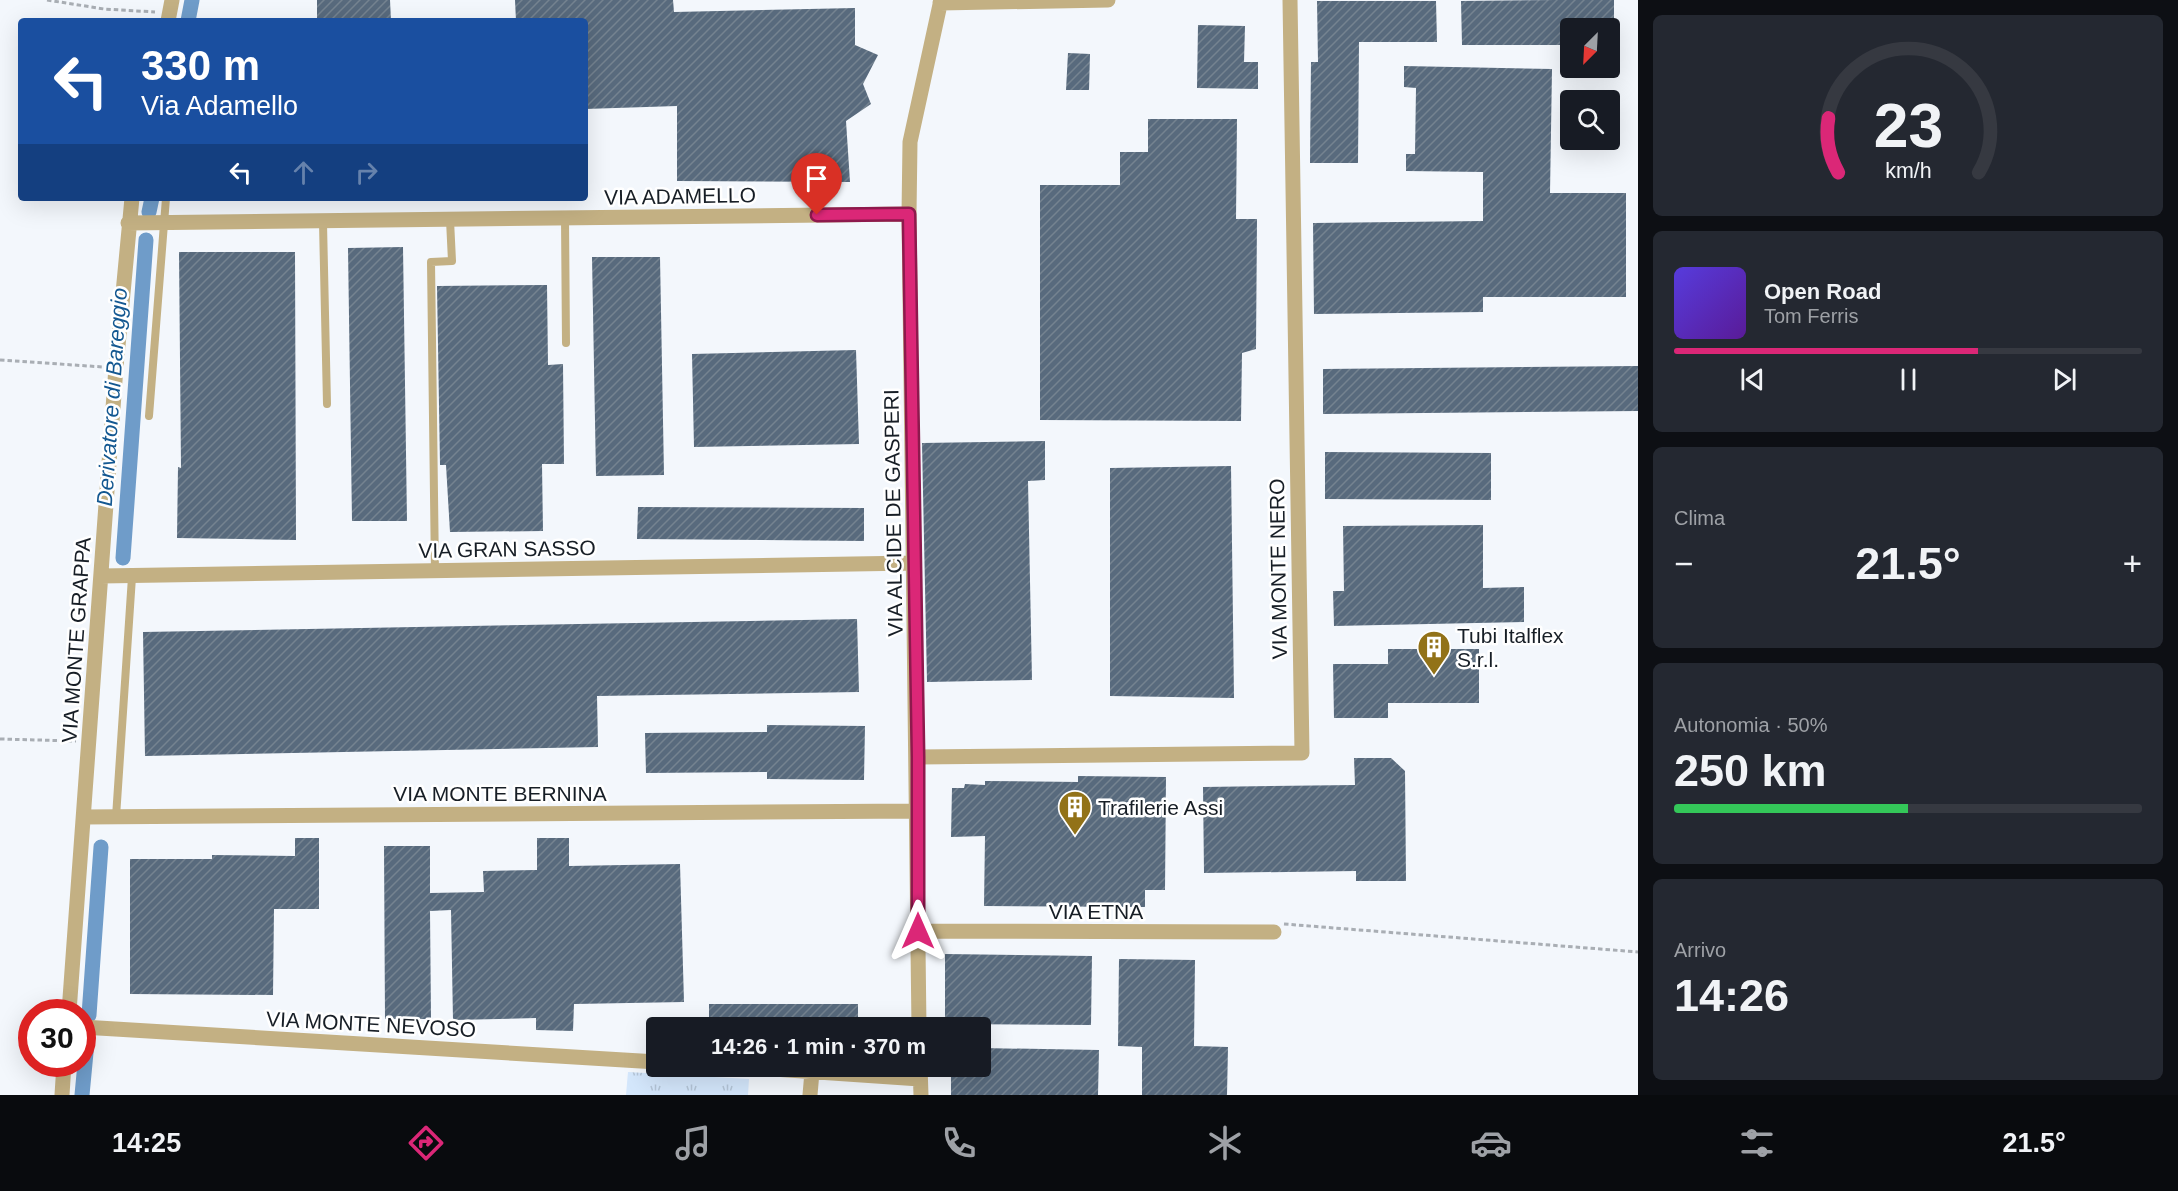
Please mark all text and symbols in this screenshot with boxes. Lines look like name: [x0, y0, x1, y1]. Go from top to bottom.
north arrow: [1560, 18, 1620, 78]
map controls: [1560, 18, 1620, 150]
icon: left: [42, 42, 120, 120]
text: 330 m: [141, 42, 260, 89]
button: search: [1560, 90, 1620, 150]
text: Via Adamello: [141, 91, 298, 121]
text: 23: [1873, 91, 1943, 160]
pin: [791, 153, 842, 215]
icon: left: [224, 156, 257, 189]
icon: ahead: [287, 156, 320, 189]
icon: right: [350, 156, 383, 189]
text: km/h: [1885, 159, 1931, 183]
icon: arrive: [800, 162, 833, 195]
street label: VIA ADAMELLO: [604, 183, 756, 209]
text: Open Road: [1764, 279, 1881, 304]
water label: Derivatore di Bareggio: [92, 287, 132, 507]
text: Tom Ferris: [1764, 305, 1858, 327]
icon: previous: [1736, 363, 1769, 396]
icon: pause: [1892, 363, 1925, 396]
icon: next: [2048, 363, 2081, 396]
street label: VIA ALCIDE DE GASPERI: [879, 389, 907, 637]
street label: VIA MONTE NERO: [1265, 478, 1291, 660]
text: Clima: [1674, 507, 1725, 529]
street label: VIA MONTE GRAPPA: [57, 536, 95, 744]
street label: VIA GRAN SASSO: [418, 536, 596, 562]
text: 21.5°: [1855, 538, 1961, 589]
text: −: [1674, 545, 1693, 582]
text: +: [2123, 545, 2142, 582]
place label: Tubi Italflex S.r.l.: [1457, 624, 1564, 671]
building icon: Tubi Italflex S.r.l.: [1416, 629, 1452, 676]
text: Autonomia · 50%: [1674, 714, 1827, 736]
text: 250 km: [1674, 745, 1827, 796]
street label: VIA MONTE BERNINA: [393, 782, 607, 805]
building icon: Trafilerie Assi: [1057, 789, 1093, 836]
place label: Trafilerie Assi: [1098, 796, 1223, 819]
position arrow: [886, 899, 950, 963]
street label: VIA ETNA: [1049, 900, 1143, 923]
text: Arrivo: [1674, 939, 1726, 961]
text: 14:26: [1674, 970, 1789, 1021]
speed limit sign: 30: [18, 999, 96, 1077]
street label: VIA MONTE NEVOSO: [266, 1007, 476, 1041]
text: 14:26 · 1 min · 370 m: [711, 1034, 926, 1059]
icon: directions: [405, 1122, 447, 1164]
icon: music: [672, 1122, 714, 1164]
icon: phone: [938, 1122, 980, 1164]
icon: climate: [1204, 1122, 1246, 1164]
icon: car: [1470, 1122, 1512, 1164]
icon: filters: [1736, 1122, 1778, 1164]
text: 14:25: [112, 1128, 181, 1158]
text: 21.5°: [2002, 1128, 2066, 1158]

